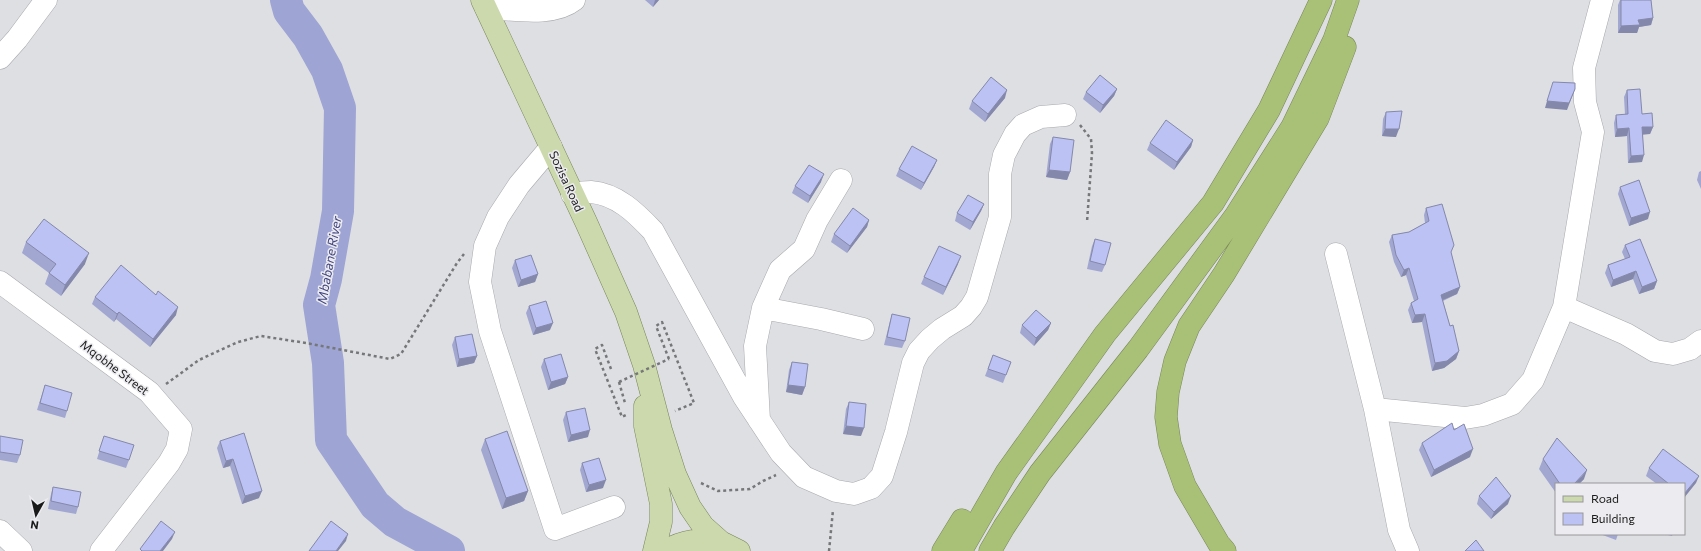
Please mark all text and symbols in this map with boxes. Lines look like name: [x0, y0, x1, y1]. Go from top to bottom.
street label: Sozisa Road: [547, 148, 587, 214]
water label: Mbabane River: [313, 214, 345, 305]
street label: Mqobhe Street: [78, 337, 152, 397]
legend: [1555, 483, 1685, 535]
text: Road: [1591, 491, 1619, 505]
north arrow: [16, 495, 56, 535]
text: Building: [1591, 511, 1635, 525]
text: N: [30, 518, 40, 532]

